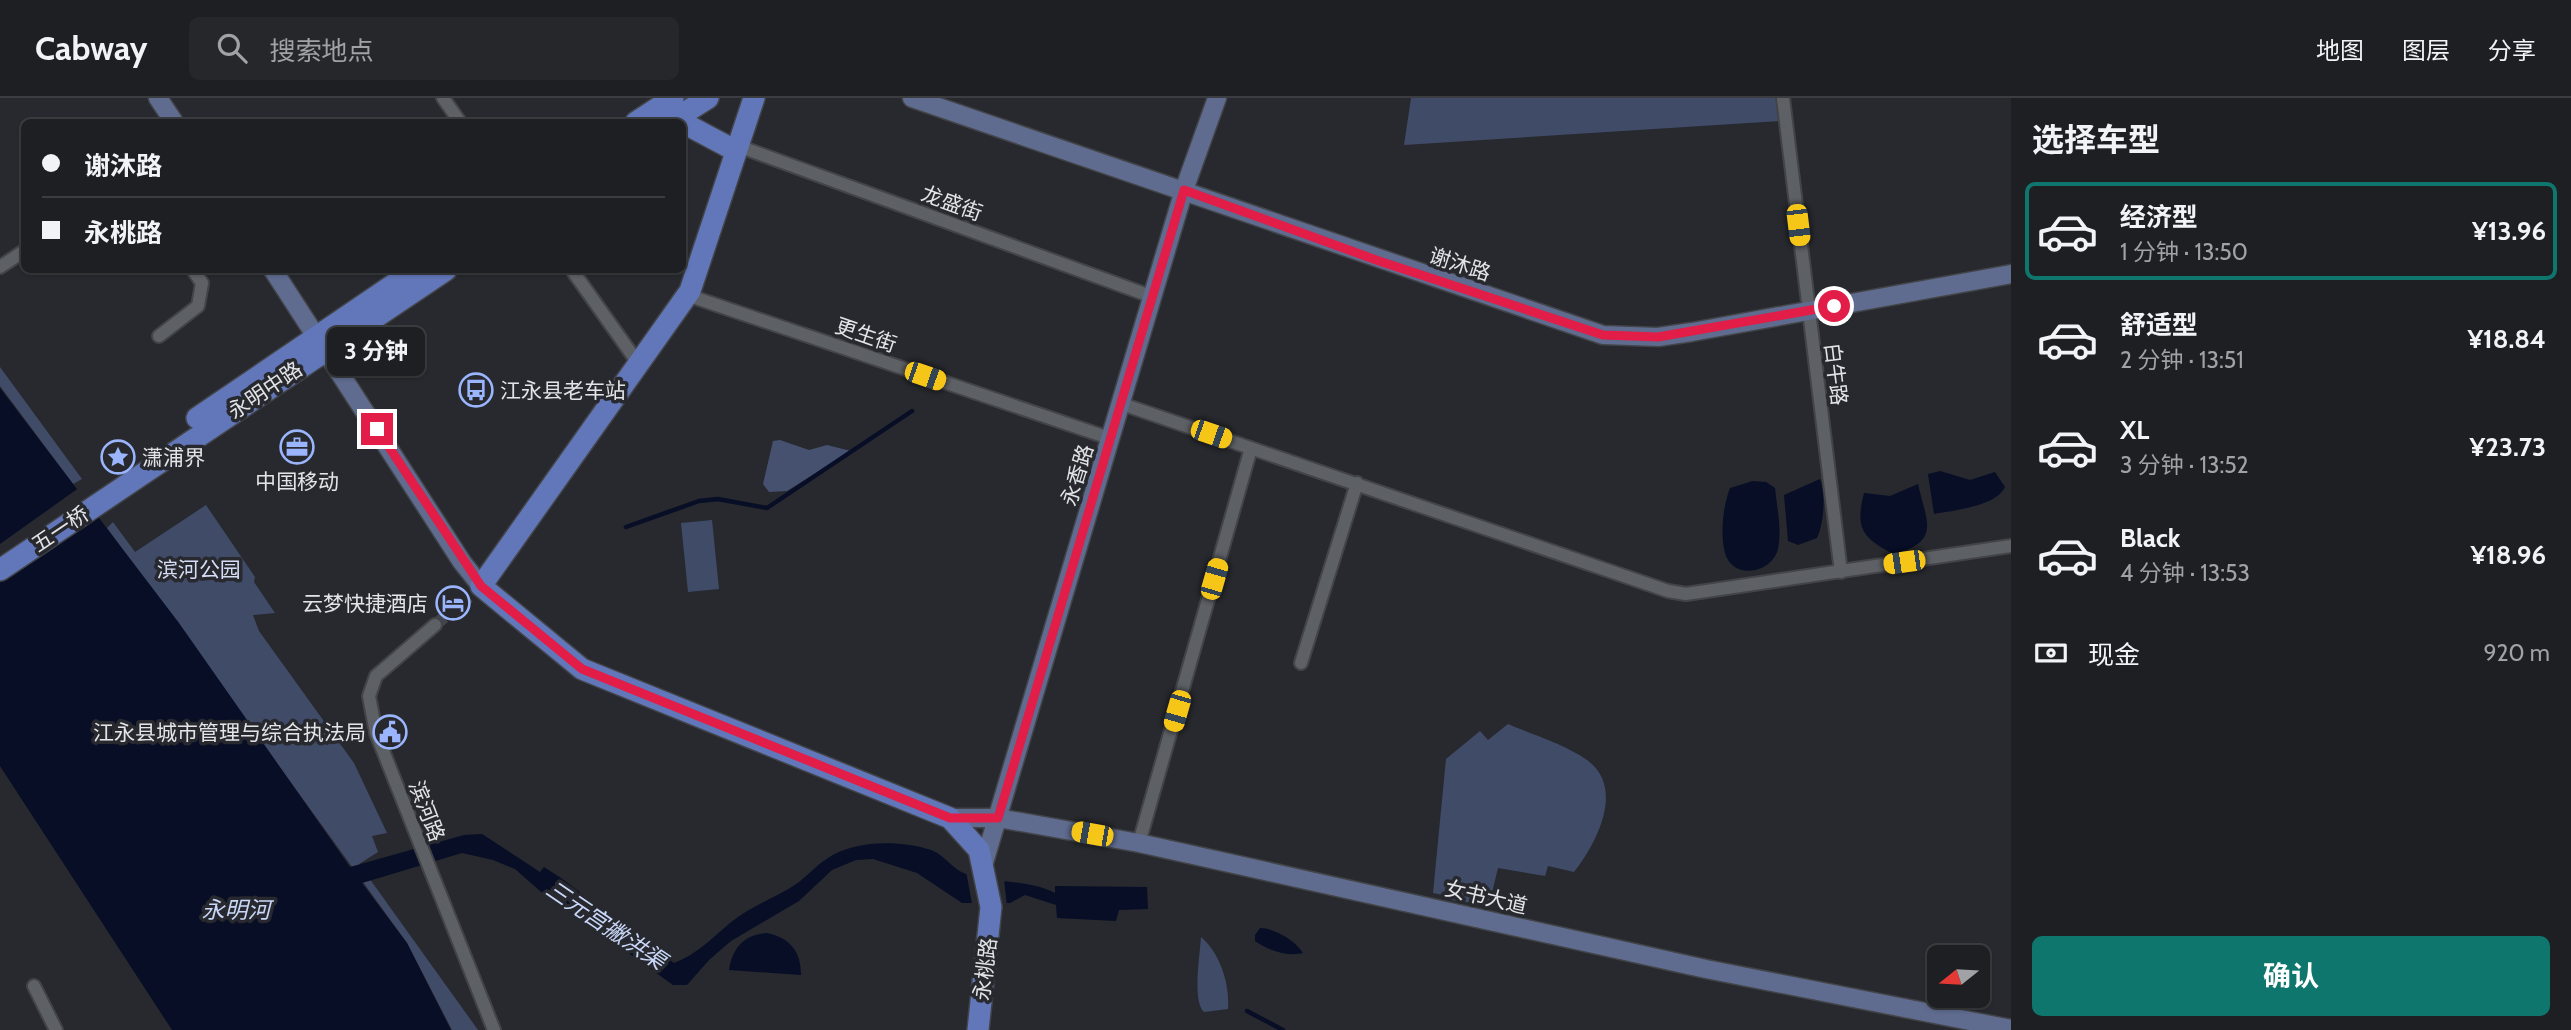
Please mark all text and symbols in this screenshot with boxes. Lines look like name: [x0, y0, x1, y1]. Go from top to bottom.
search box: [189, 17, 679, 80]
text: Cabway: [35, 28, 147, 68]
icon: search: [213, 29, 251, 67]
text: 搜索地点: [269, 35, 373, 67]
text: 地图: [2316, 36, 2364, 65]
text: 图层: [2402, 36, 2450, 65]
text: 分享: [2488, 36, 2536, 65]
text: 选择车型: [2032, 120, 2160, 159]
text: 谢沐路: [84, 150, 162, 182]
street label: 龙盛街: [918, 180, 986, 226]
icon: car: [2036, 200, 2099, 263]
text: 经济型: [2120, 201, 2198, 233]
car: [1786, 203, 1811, 247]
text: ¥13.96: [2472, 215, 2546, 247]
text: 永桃路: [84, 217, 162, 249]
text: 1 分钟 · 13:50: [2120, 238, 2248, 266]
street label: 谢沐路: [1426, 242, 1494, 286]
route start: [1818, 290, 1850, 322]
icon: car: [2036, 308, 2099, 371]
text: 舒适型: [2120, 309, 2198, 341]
street label: 更生街: [832, 313, 900, 357]
text: ¥18.84: [2467, 323, 2546, 355]
callout: 3 分钟: [328, 328, 426, 376]
text: 3 分钟: [344, 337, 408, 365]
street label: 白牛路: [1820, 341, 1852, 407]
text: 2 分钟 · 13:51: [2120, 346, 2244, 374]
street label: 永明中路: [223, 356, 307, 424]
car: [902, 359, 949, 393]
bus stop icon: 江永县老车站: [457, 371, 495, 409]
place label: 江永县老车站: [500, 378, 626, 403]
route end: [361, 413, 393, 445]
text: XL: [2120, 414, 2149, 446]
icon: car: [2036, 416, 2099, 479]
car: [1188, 417, 1235, 451]
office icon: 中国移动: [278, 428, 316, 466]
text: ¥23.73: [2469, 431, 2546, 463]
place icon: 潇浦界: [99, 438, 137, 476]
street label: 永香路: [1056, 441, 1098, 509]
place label: 潇浦界: [142, 445, 205, 470]
text: 3 分钟 · 13:52: [2120, 451, 2249, 479]
place label: 中国移动: [255, 469, 339, 494]
street label: 五一桥: [27, 501, 93, 557]
text: Black: [2120, 522, 2180, 554]
icon: car: [2036, 524, 2099, 587]
text: ¥18.96: [2470, 539, 2546, 571]
car: [1882, 549, 1927, 575]
car: [1199, 556, 1230, 602]
park label: 滨河公园: [157, 557, 241, 582]
text: 4 分钟 · 13:53: [2120, 559, 2250, 587]
hotel icon: 云梦快捷酒店: [434, 584, 472, 622]
place label: 云梦快捷酒店: [302, 591, 428, 616]
icon: cash: [2032, 634, 2070, 672]
text: 现金: [2088, 639, 2140, 671]
text: 920 m: [2483, 639, 2550, 667]
car: [1162, 688, 1193, 734]
public building icon: 江永县城市管理与综合执法局: [371, 713, 409, 751]
place label: 江永县城市管理与综合执法局: [93, 720, 366, 745]
street label: 滨河路: [404, 777, 450, 845]
car: [1070, 820, 1115, 848]
water label: 三元宫撇洪渠: [541, 875, 674, 977]
street label: 女书大道: [1442, 875, 1530, 919]
water label: 永明河: [202, 896, 275, 924]
street label: 永桃路: [969, 936, 1001, 1002]
button: 确认: [2032, 936, 2550, 1016]
north arrow: [1927, 945, 1990, 1008]
map controls: [1927, 945, 1990, 1008]

